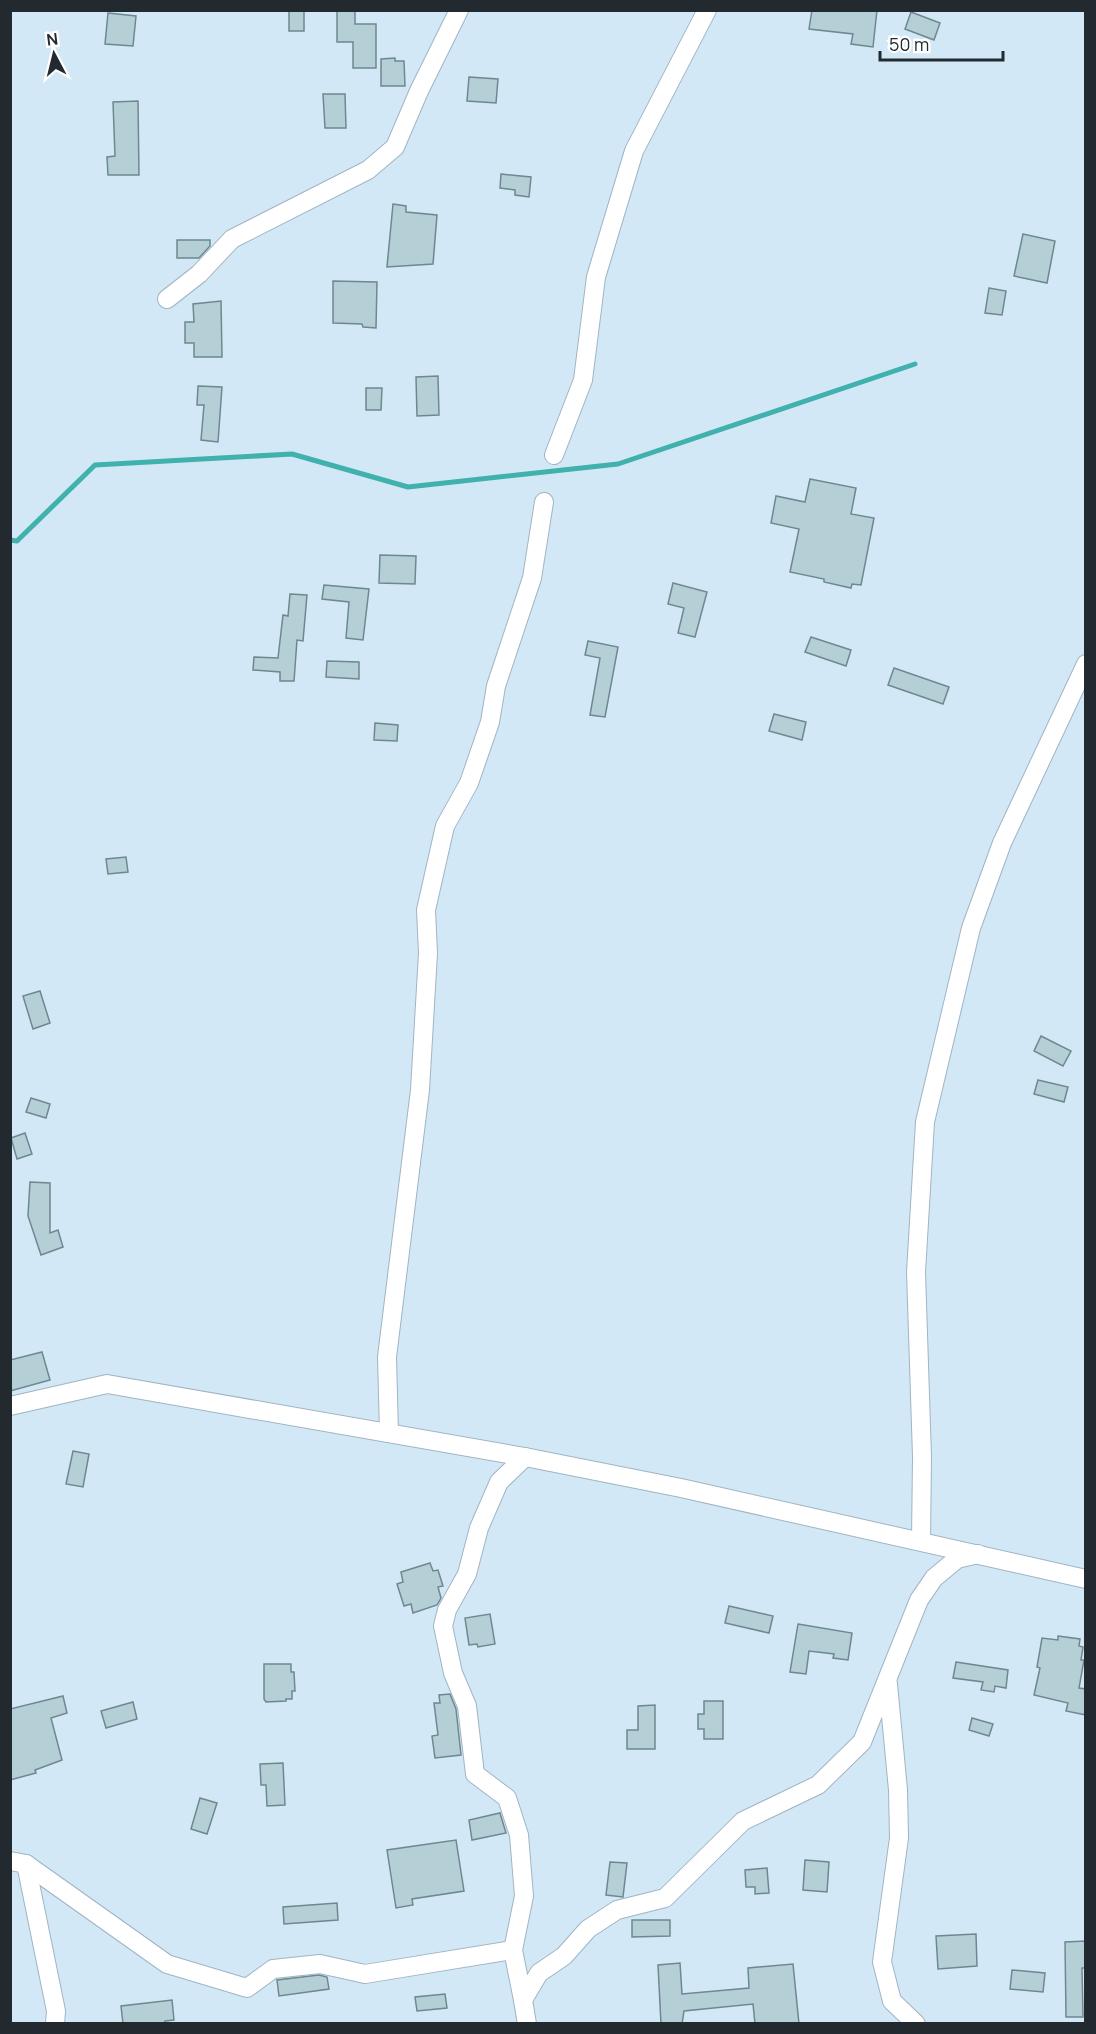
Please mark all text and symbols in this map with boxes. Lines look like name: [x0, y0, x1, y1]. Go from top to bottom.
north arrow: [24, 24, 84, 84]
scale bar: [880, 24, 1003, 62]
text: N: [45, 27, 59, 51]
text: 50 m: [889, 32, 929, 56]

